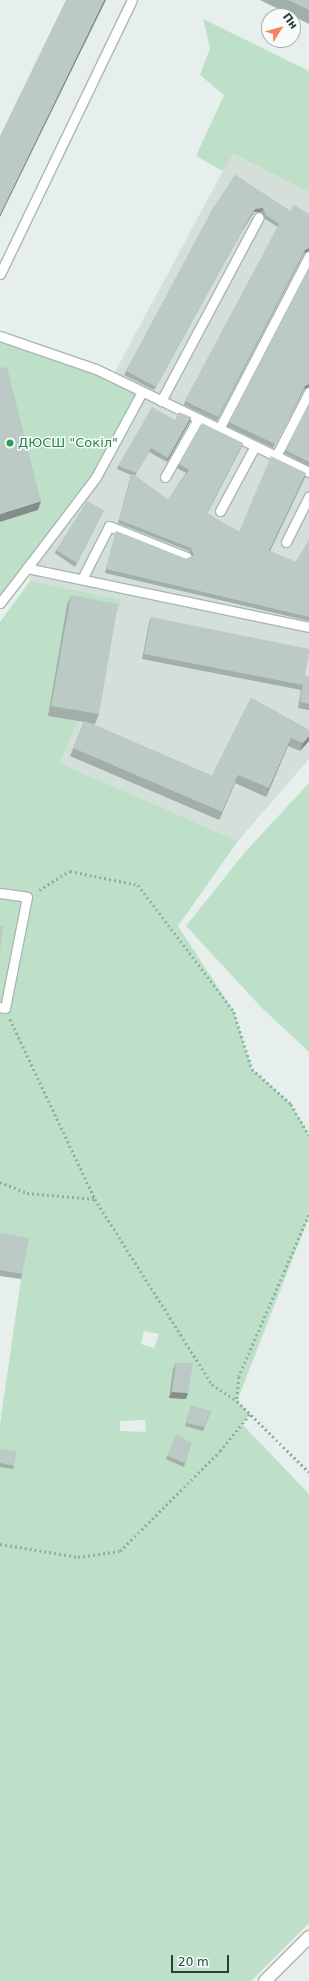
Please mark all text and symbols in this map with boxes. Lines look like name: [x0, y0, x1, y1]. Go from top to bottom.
north arrow: [261, 8, 301, 48]
text: Пн: [280, 10, 300, 32]
place label: ДЮСШ "Сокіл": [18, 435, 118, 451]
marker: ДЮСШ "Сокіл": [5, 438, 15, 448]
scale bar: [173, 1947, 231, 1973]
text: 20 m: [178, 1955, 209, 1969]

